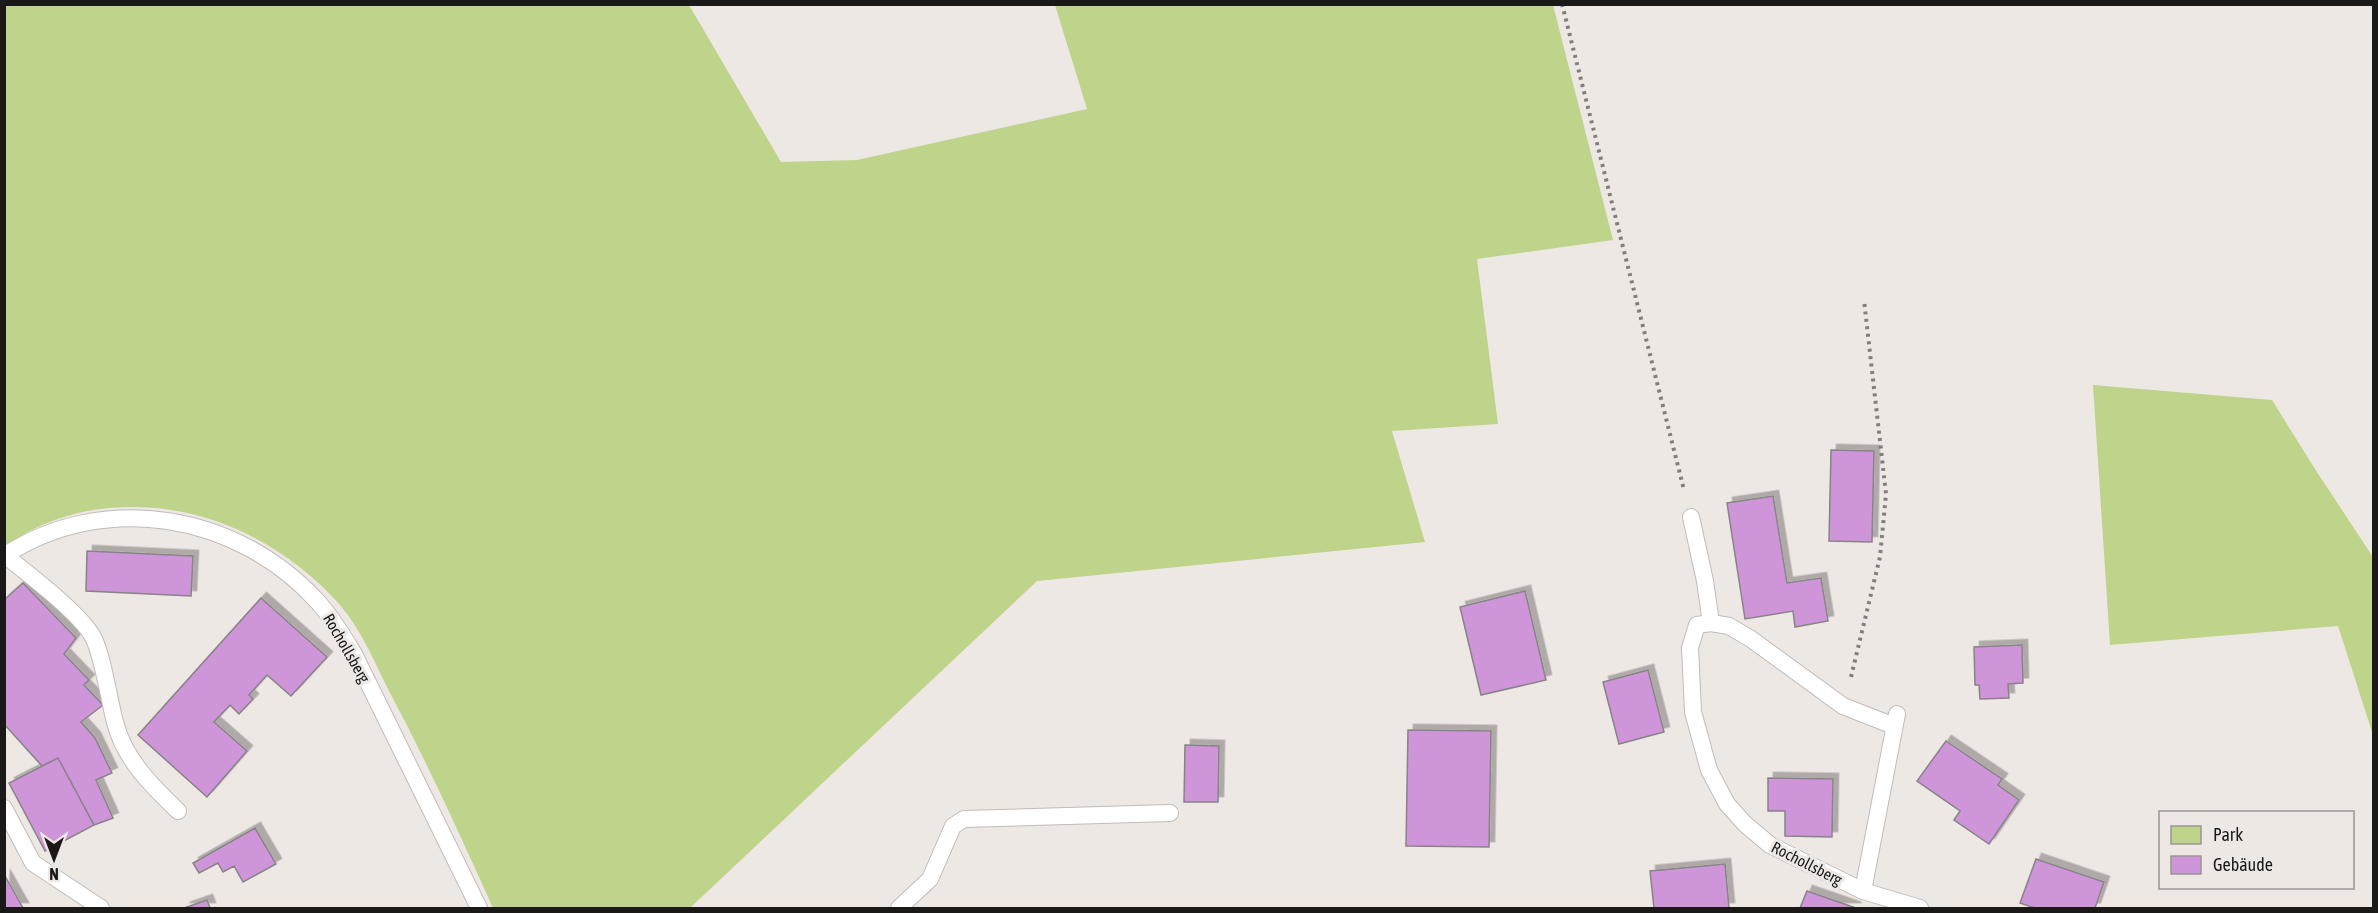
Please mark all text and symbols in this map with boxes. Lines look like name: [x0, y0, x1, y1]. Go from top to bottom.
street label: Rochollsberg: [319, 610, 374, 686]
legend: [2159, 811, 2354, 889]
text: Park: [2213, 824, 2243, 845]
north arrow: [24, 829, 84, 889]
street label: Rochollsberg: [1768, 838, 1845, 889]
text: Gebäude: [2213, 854, 2273, 875]
text: N: [49, 865, 59, 883]

